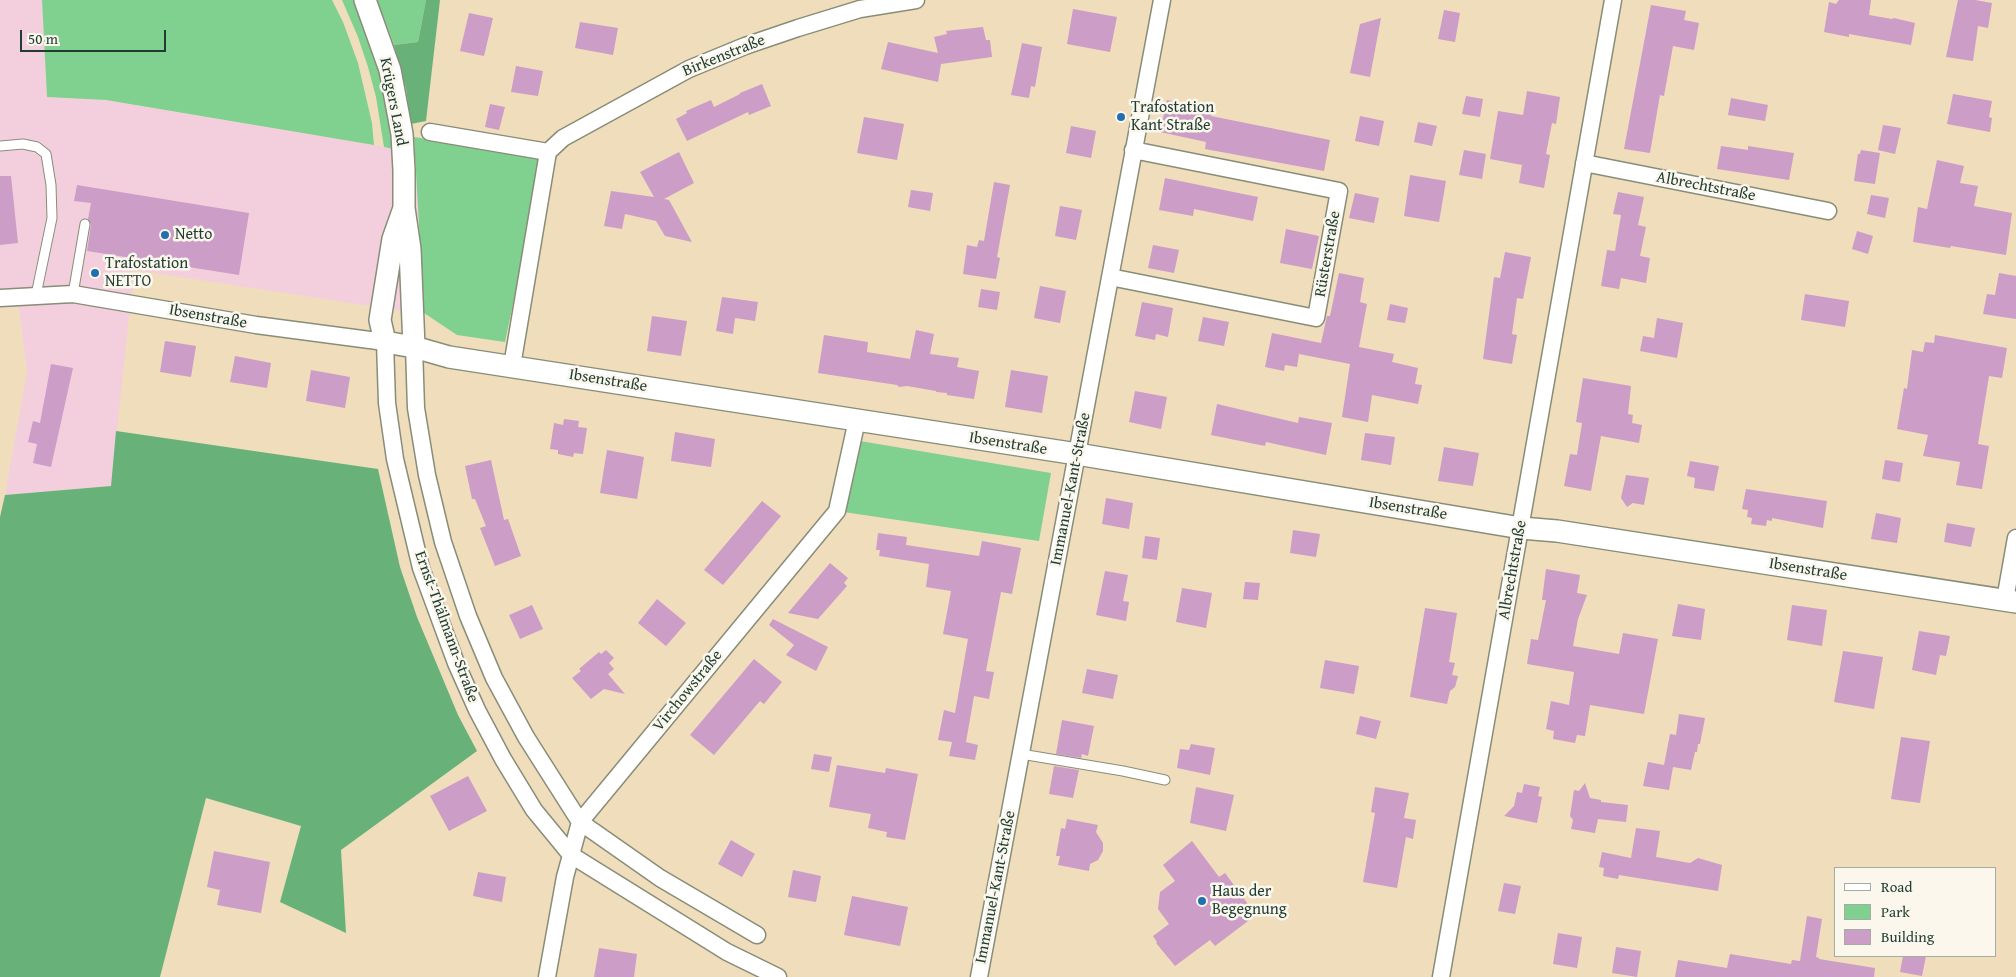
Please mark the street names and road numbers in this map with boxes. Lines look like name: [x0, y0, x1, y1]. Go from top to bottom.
street label: Birkenstraße: [680, 31, 768, 81]
street label: Krügers Land: [375, 56, 411, 148]
street label: Albrechtstraße: [1655, 168, 1757, 206]
street label: Rüsterstraße: [1311, 210, 1345, 298]
street label: Ibsenstraße: [167, 301, 249, 333]
street label: Ibsenstraße: [568, 365, 648, 397]
street label: Immanuel-Kant-Straße: [1047, 411, 1095, 567]
street label: Ibsenstraße: [968, 428, 1048, 460]
street label: Ibsenstraße: [1368, 493, 1448, 525]
street label: Albrechtstraße: [1495, 519, 1531, 621]
street label: Ernst-Thälmann-Straße: [410, 549, 482, 705]
street label: Ibsenstraße: [1768, 554, 1848, 586]
street label: Virchowstraße: [649, 646, 727, 736]
street label: Immanuel-Kant-Straße: [972, 809, 1020, 965]

